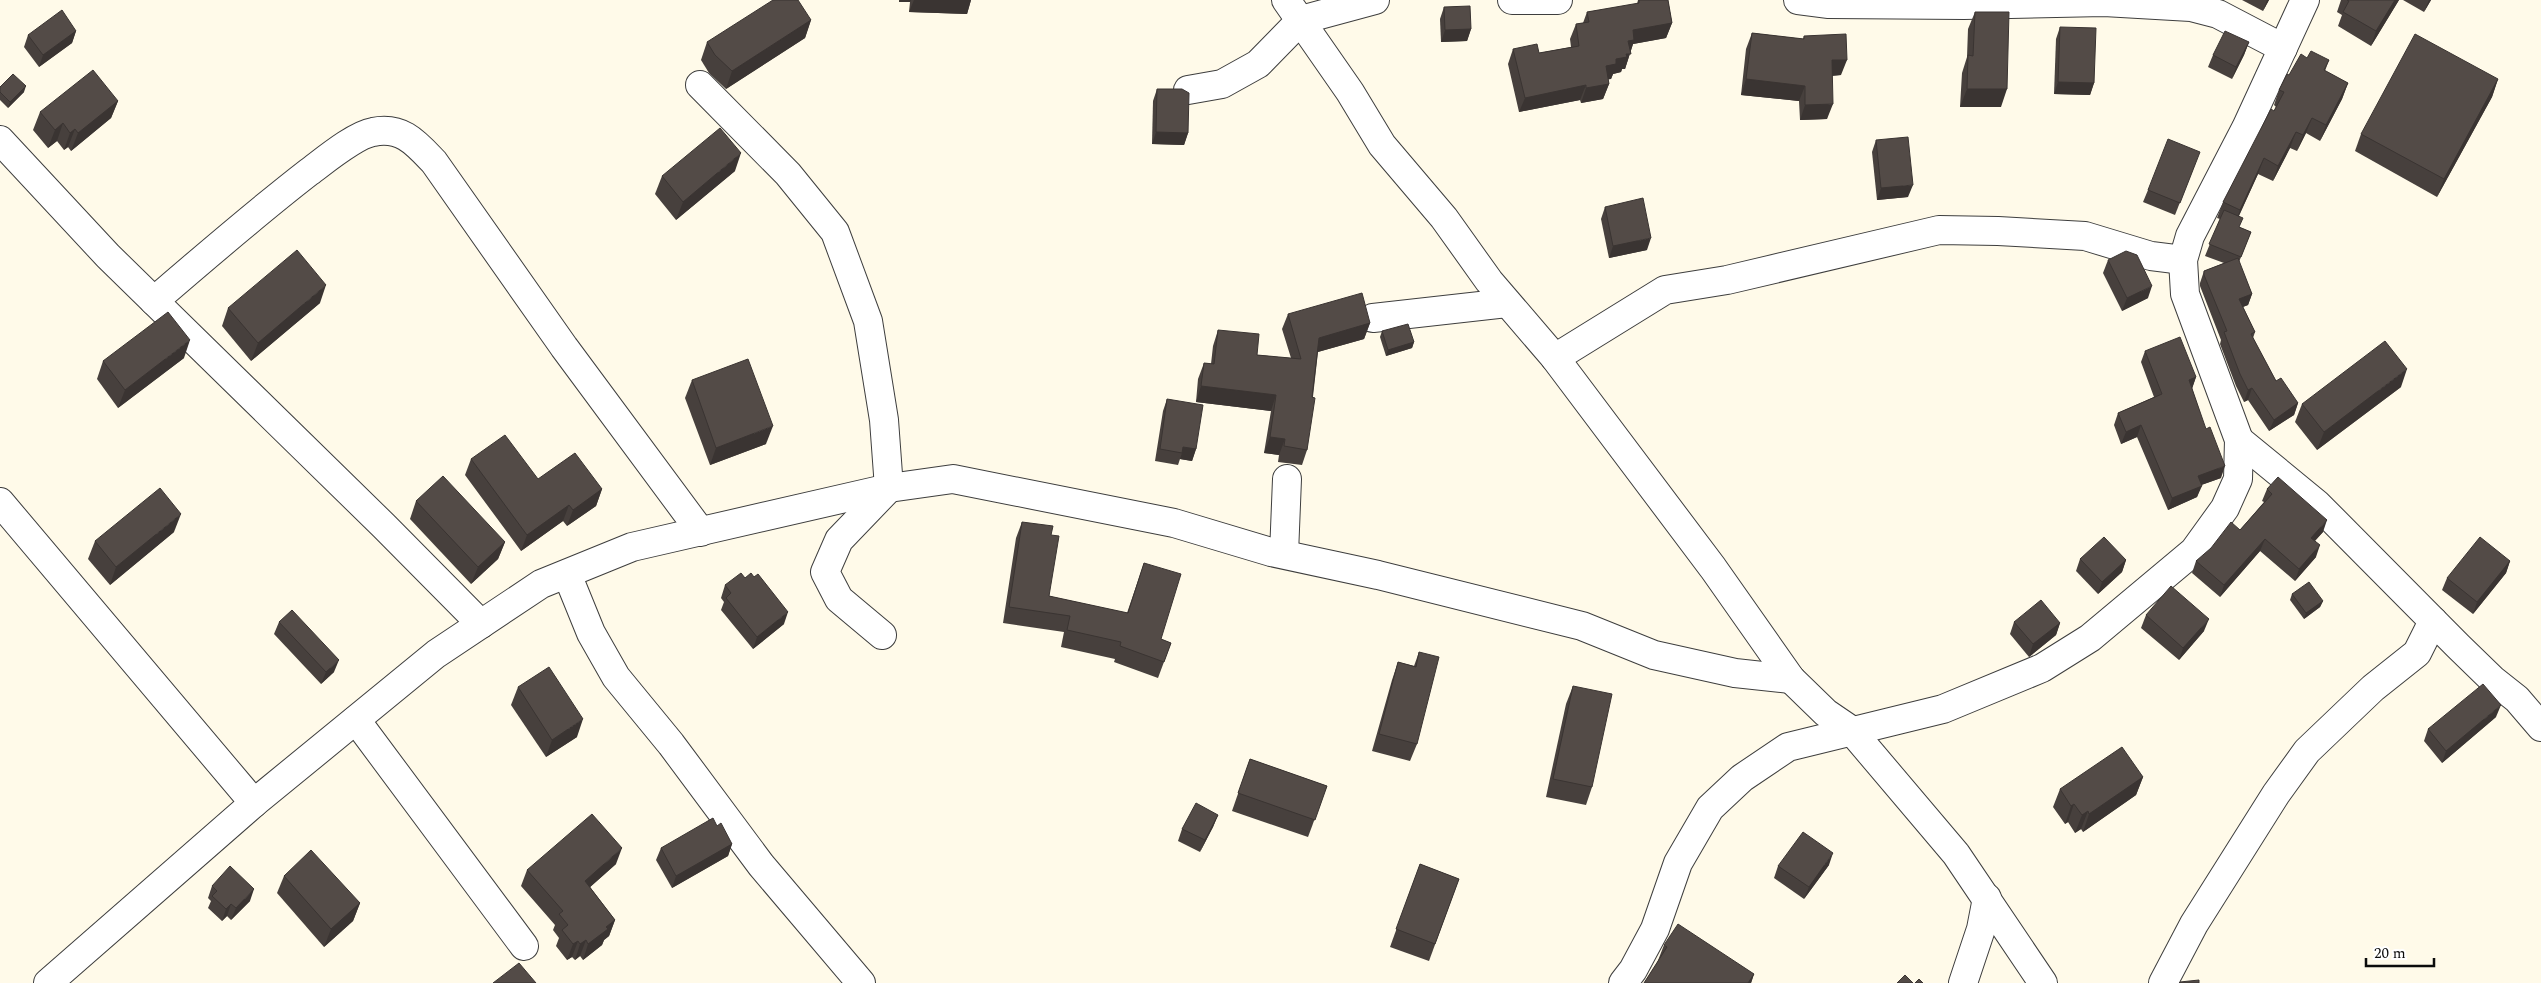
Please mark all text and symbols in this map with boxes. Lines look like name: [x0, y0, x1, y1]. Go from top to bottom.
scale bar: [2366, 936, 2434, 968]
text: 20 m: [2374, 942, 2406, 965]

